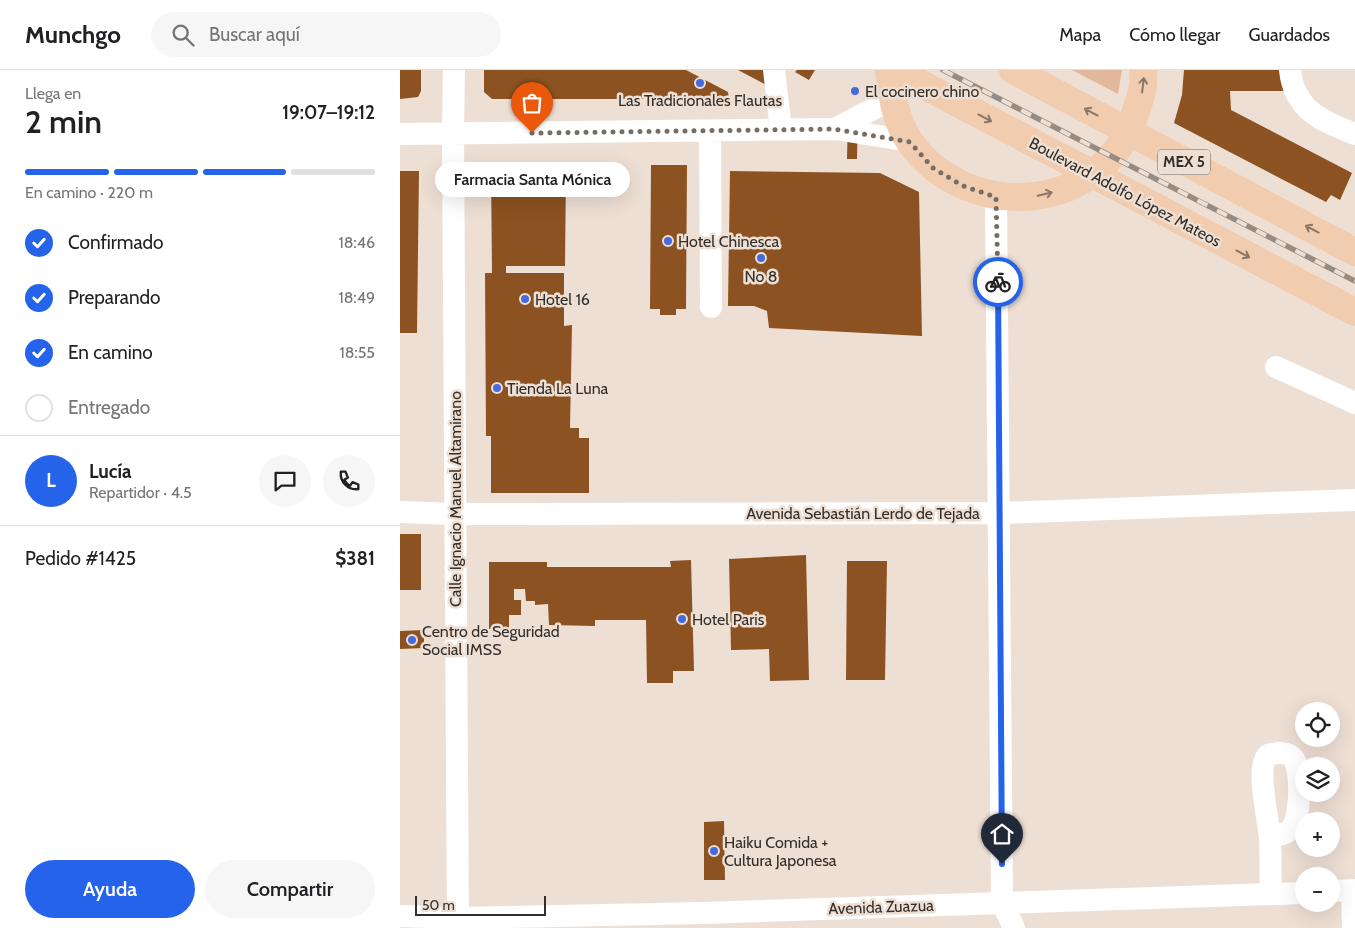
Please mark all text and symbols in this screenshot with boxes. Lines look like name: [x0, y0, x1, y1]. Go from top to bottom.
search box: [151, 12, 501, 57]
text: Munchgo: [25, 20, 121, 49]
icon: search: [169, 21, 197, 49]
text: Buscar aquí: [209, 23, 300, 46]
text: Mapa: [1059, 24, 1101, 46]
text: Cómo llegar: [1129, 24, 1221, 46]
text: Guardados: [1249, 24, 1330, 46]
marker: Las Tradicionales Flautas: [694, 77, 706, 89]
one-way arrow: [1138, 77, 1148, 93]
pin: [511, 82, 553, 133]
place label: El cocinero chino: [865, 82, 980, 101]
text: Llega en: [25, 84, 81, 103]
marker: El cocinero chino: [849, 85, 861, 97]
icon: bag: [518, 89, 546, 117]
place label: Las Tradicionales Flautas: [618, 91, 782, 110]
text: 19:07–19:12: [282, 101, 375, 124]
text: 2 min: [25, 102, 102, 141]
one-way arrow: [1084, 107, 1099, 116]
one-way arrow: [977, 113, 992, 123]
street label: Boulevard Adolfo López Mateos: [1026, 133, 1224, 251]
road number: MEX 5: [1158, 150, 1210, 174]
callout: Farmacia Santa Mónica: [434, 163, 630, 198]
text: Farmacia Santa Mónica: [454, 170, 611, 189]
text: En camino · 220 m: [25, 183, 153, 202]
one-way arrow: [1036, 189, 1052, 198]
one-way arrow: [1305, 224, 1320, 234]
icon: check: [25, 229, 53, 257]
text: Confirmado: [68, 231, 164, 254]
place label: Hotel Chinesca: [678, 232, 780, 251]
text: 18:46: [338, 233, 375, 252]
marker: Hotel Chinesca: [662, 235, 674, 247]
one-way arrow: [1235, 250, 1250, 259]
marker: No 8: [755, 252, 767, 264]
courier: [973, 257, 1023, 307]
place label: No 8: [744, 267, 778, 286]
icon: bike: [984, 268, 1012, 296]
icon: check: [25, 284, 53, 312]
text: Preparando: [68, 286, 161, 309]
text: 18:49: [338, 288, 375, 307]
place label: Hotel 16: [535, 290, 590, 309]
marker: Hotel 16: [519, 293, 531, 305]
icon: check: [25, 339, 53, 367]
text: En camino: [68, 341, 153, 364]
text: 18:55: [339, 343, 375, 362]
place label: Tienda La Luna: [507, 379, 609, 398]
marker: Tienda La Luna: [491, 382, 503, 394]
street label: Calle Ignacio Manuel Altamirano: [446, 391, 465, 607]
text: Entregado: [68, 396, 150, 419]
button: chat: [259, 455, 311, 507]
button: phone: [323, 455, 375, 507]
text: Lucía: [89, 460, 132, 483]
text: L: [46, 469, 56, 492]
text: Repartidor · 4.5: [89, 483, 192, 502]
street label: Avenida Sebastián Lerdo de Tejada: [746, 504, 980, 523]
text: Pedido #1425: [25, 547, 136, 570]
text: $381: [335, 547, 375, 570]
place label: Hotel Paris: [692, 610, 765, 629]
marker: Hotel Paris: [676, 613, 688, 625]
place label: Centro de Seguridad Social IMSS: [422, 622, 560, 659]
marker: Centro de Seguridad Social IMSS: [406, 634, 418, 646]
map controls: [1295, 702, 1340, 912]
button: locate: [1295, 702, 1340, 747]
button: layers: [1295, 757, 1340, 802]
button: +: [1295, 812, 1340, 857]
pin: [981, 813, 1023, 864]
icon: home: [988, 820, 1016, 848]
place label: Haiku Comida + Cultura Japonesa: [724, 833, 837, 870]
marker: Haiku Comida + Cultura Japonesa: [708, 845, 720, 857]
button: Ayuda: [25, 860, 195, 918]
button: Compartir: [205, 860, 375, 918]
button: −: [1295, 867, 1340, 912]
scale bar: [415, 893, 546, 916]
text: 50 m: [422, 896, 455, 914]
street label: Avenida Zuazua: [828, 896, 934, 918]

